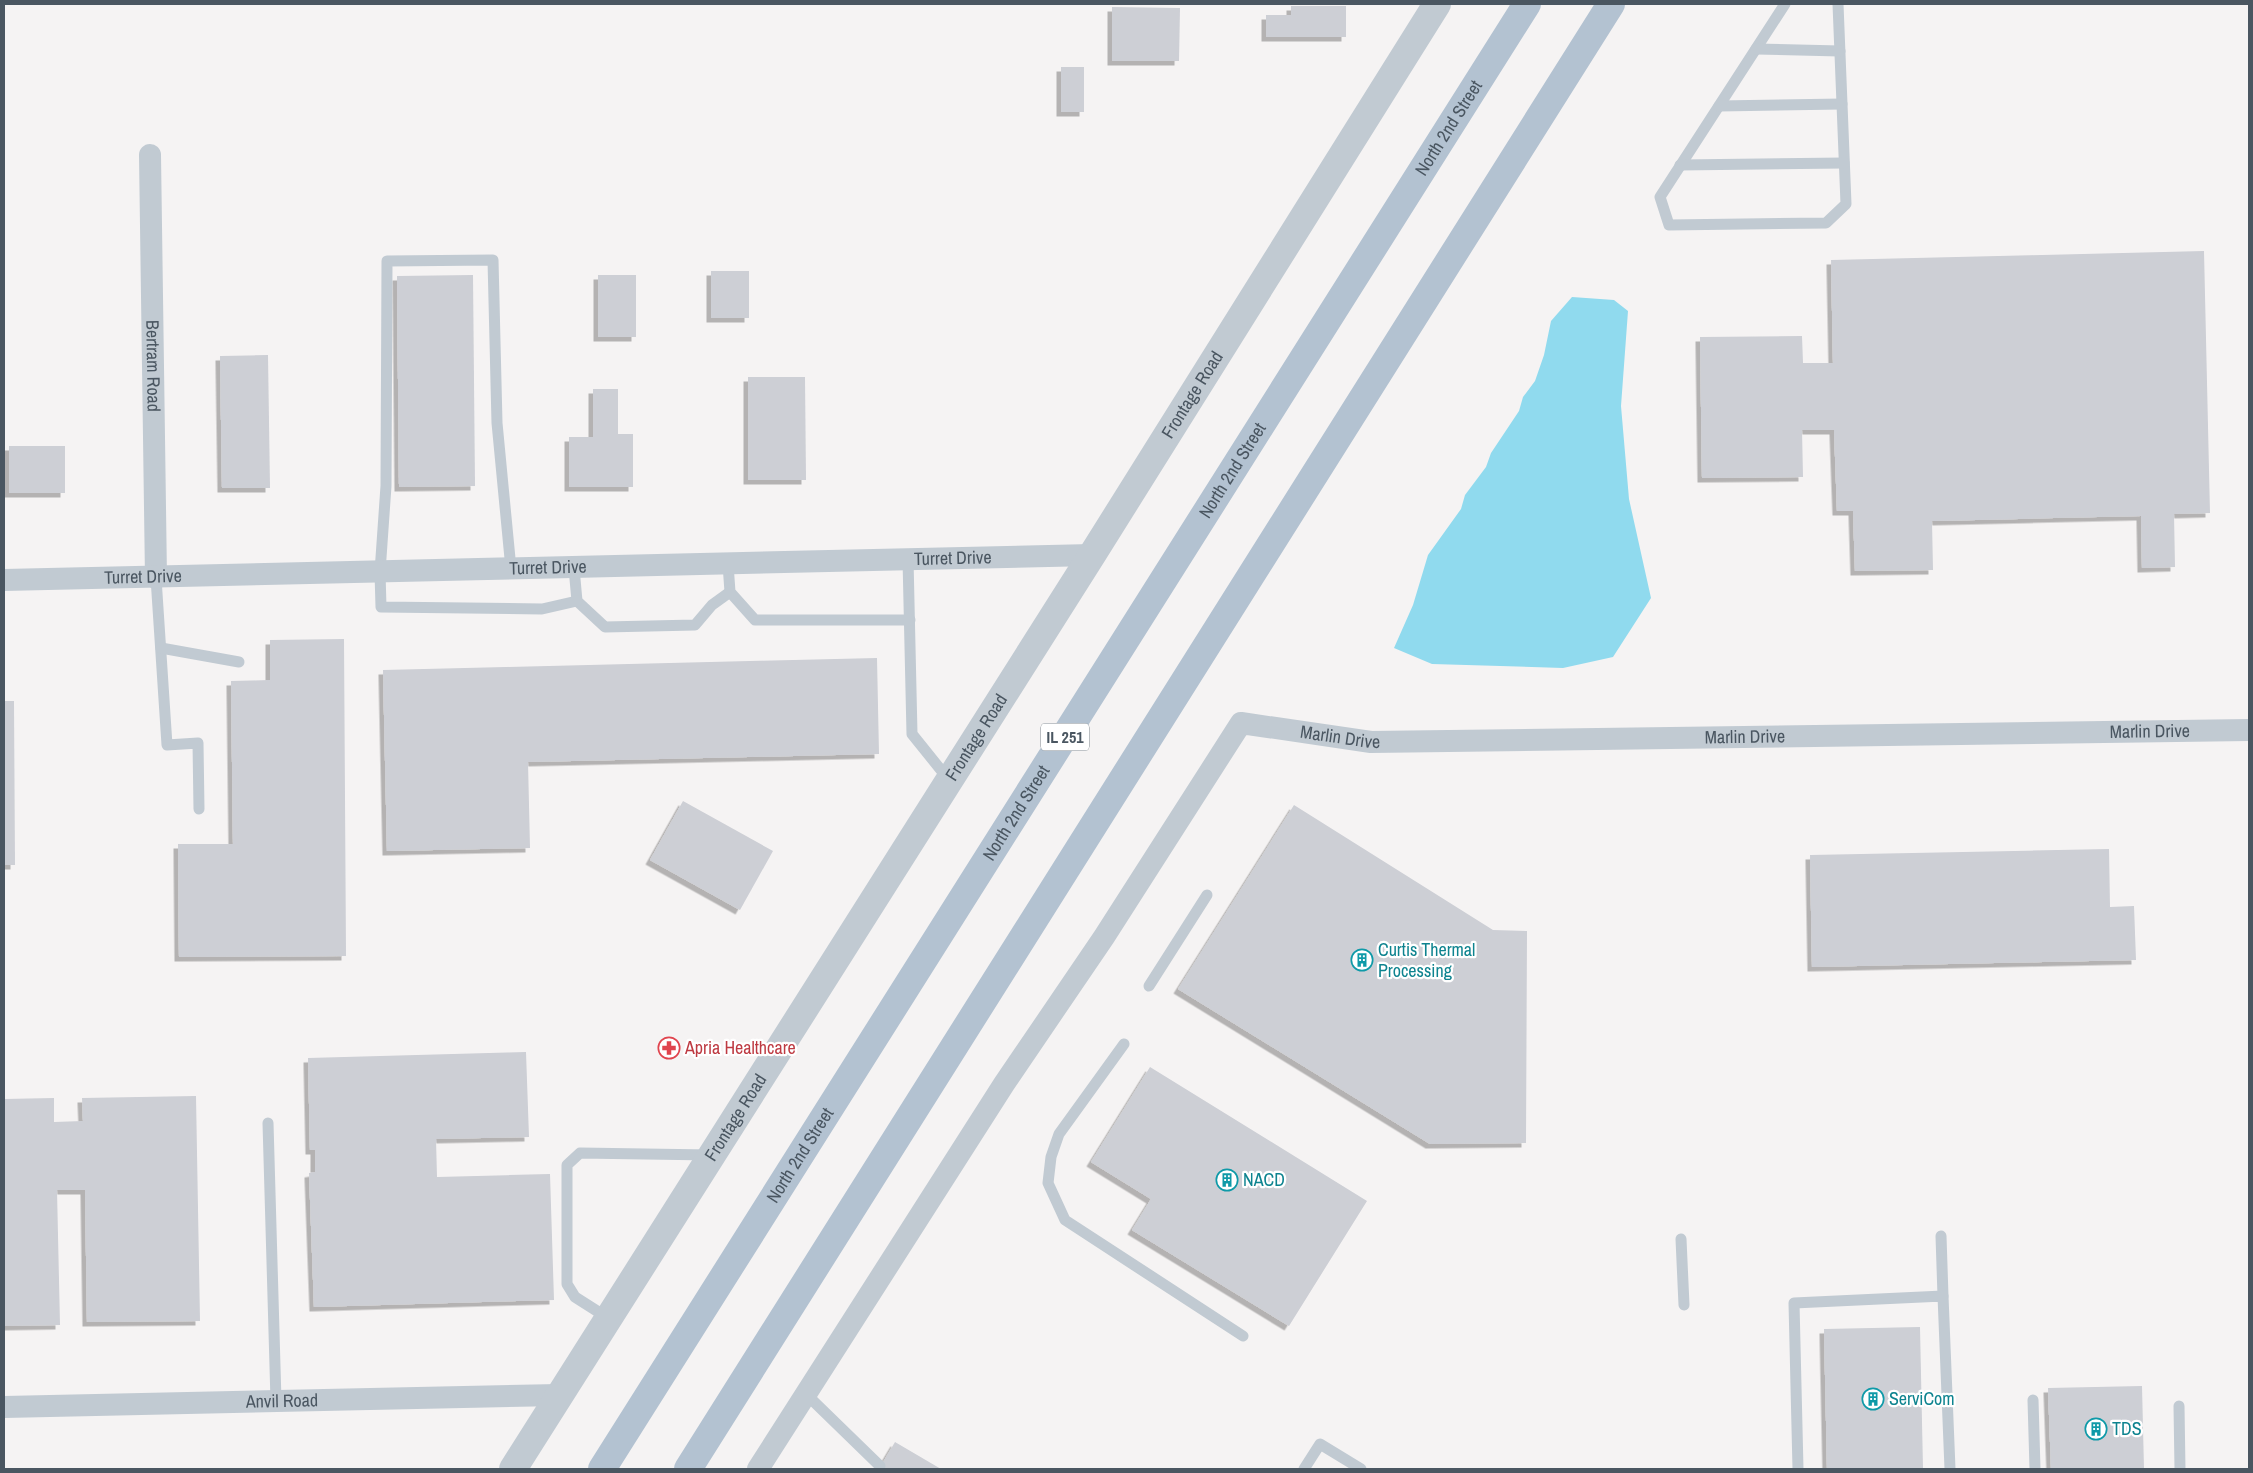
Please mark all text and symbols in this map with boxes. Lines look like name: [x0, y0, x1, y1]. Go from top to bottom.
street label: North 2nd Street: [1409, 75, 1488, 180]
street label: Bertram Road: [140, 320, 167, 412]
street label: Frontage Road: [1155, 346, 1229, 443]
street label: North 2nd Street: [1193, 418, 1272, 523]
street label: Turret Drive: [914, 544, 992, 571]
street label: Turret Drive: [509, 554, 587, 580]
street label: Turret Drive: [104, 563, 182, 590]
street label: Frontage Road: [939, 689, 1013, 785]
street label: Marlin Drive: [2109, 718, 2190, 744]
street label: Marlin Drive: [1299, 719, 1380, 754]
street label: Marlin Drive: [1704, 723, 1785, 749]
road number: IL 251: [1041, 724, 1089, 750]
street label: North 2nd Street: [976, 760, 1055, 865]
place label: Curtis Thermal Processing: [1378, 937, 1475, 983]
building icon: Curtis Thermal Processing: [1350, 948, 1374, 972]
place label: Apria Healthcare: [684, 1035, 796, 1060]
pharmacy icon: Apria Healthcare: [657, 1036, 681, 1060]
street label: Frontage Road: [698, 1069, 772, 1166]
street label: North 2nd Street: [760, 1103, 839, 1208]
place label: NACD: [1243, 1167, 1285, 1192]
building icon: NACD: [1215, 1168, 1239, 1192]
place label: ServiCom: [1889, 1386, 1955, 1411]
street label: Anvil Road: [245, 1387, 318, 1414]
building icon: ServiCom: [1861, 1387, 1885, 1411]
place label: TDS: [2112, 1416, 2142, 1441]
building icon: TDS: [2084, 1417, 2108, 1441]

